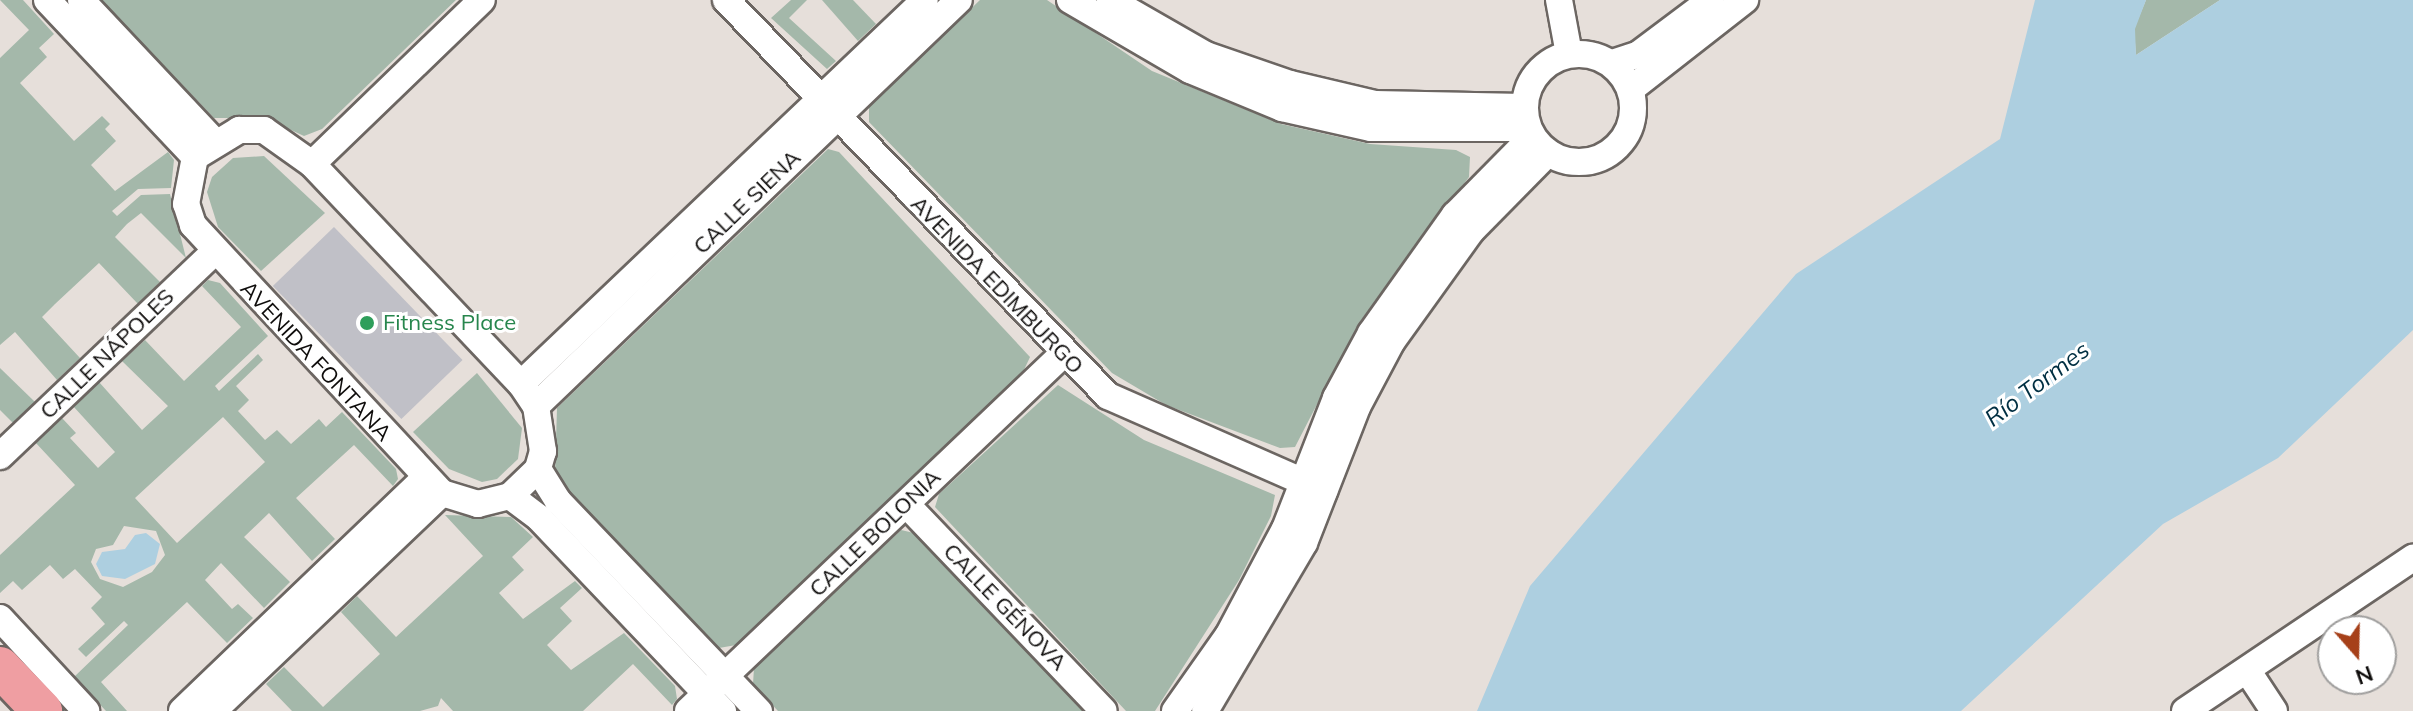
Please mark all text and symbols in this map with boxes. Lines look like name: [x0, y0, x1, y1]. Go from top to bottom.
street label: CALLE SIENA: [688, 144, 806, 260]
street label: AVENIDA EDIMBURGO: [905, 191, 1089, 379]
street label: AVENIDA FONTANA: [235, 275, 397, 447]
street label: CALLE NÁPOLES: [35, 283, 179, 425]
place label: Fitness Place: [383, 310, 516, 336]
marker: Fitness Place: [358, 314, 376, 332]
water label: Río Tormes: [1979, 335, 2095, 433]
street label: CALLE BOLONIA: [804, 464, 946, 602]
street label: CALLE GÉNOVA: [938, 538, 1072, 676]
north arrow: [2317, 615, 2397, 695]
text: N: [2352, 660, 2377, 692]

